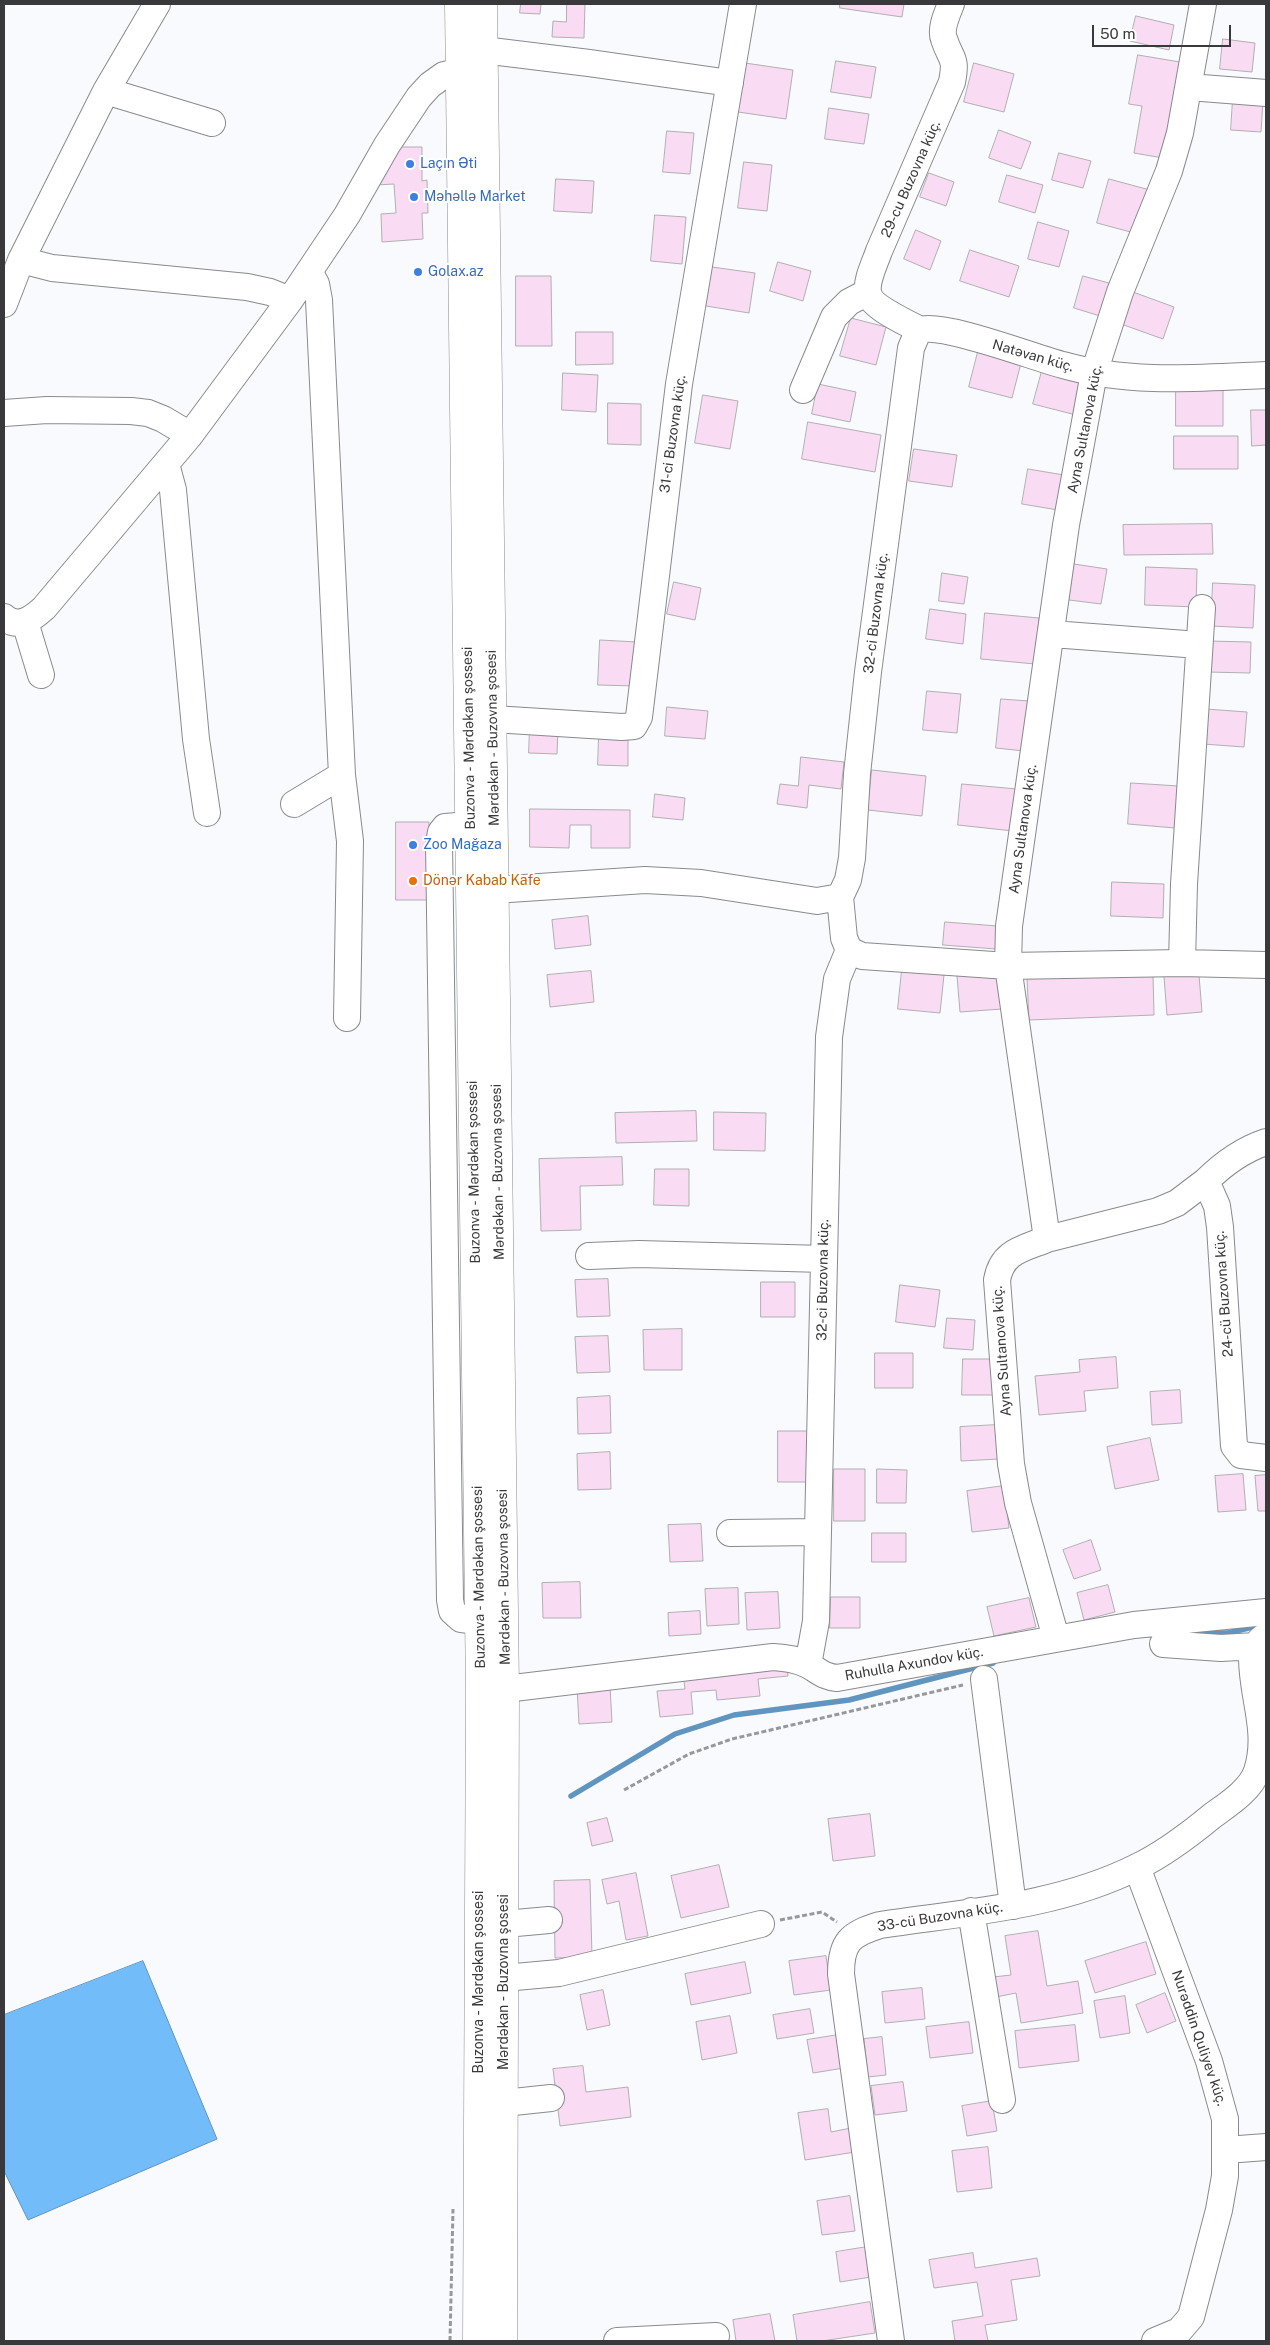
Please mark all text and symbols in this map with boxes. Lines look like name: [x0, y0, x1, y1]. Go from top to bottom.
scale bar: [1095, 15, 1234, 47]
text: 50 m: [1100, 25, 1135, 42]
street label: 29-cu Buzovna küç.: [878, 118, 944, 240]
place label: Laçın Əti: [420, 156, 477, 172]
marker: Laçın Əti: [404, 158, 416, 170]
place label: Məhəllə Market: [424, 189, 526, 205]
marker: Məhəllə Market: [408, 191, 420, 203]
place label: Golax.az: [428, 264, 483, 280]
marker: Golax.az: [412, 266, 424, 278]
street label: Natəvan küç.: [990, 336, 1076, 376]
street label: Ayna Sultanova küç.: [1064, 363, 1106, 495]
street label: 31-ci Buzovna küç.: [656, 374, 690, 494]
street label: 32-ci Buzovna küç.: [860, 552, 892, 674]
street label: Buzonva - Mərdəkan şossesi: [459, 646, 479, 830]
street label: Mərdəkan - Buzovna şosesi: [483, 650, 503, 826]
street label: Ayna Sultanova küç.: [1006, 763, 1040, 895]
place label: Zoo Mağaza: [423, 837, 502, 853]
marker: Zoo Mağaza: [407, 839, 419, 851]
place label: Dönər Kabab Kafe: [423, 873, 541, 889]
marker: Dönər Kabab Kafe: [407, 875, 419, 887]
street label: Buzonva - Mərdəkan şossesi: [464, 1080, 484, 1264]
street label: Mərdəkan - Buzovna şosesi: [488, 1084, 508, 1260]
street label: 32-ci Buzovna küç.: [814, 1219, 832, 1341]
street label: 24-cü Buzovna küç.: [1211, 1230, 1237, 1358]
street label: Ayna Sultanova küç.: [989, 1285, 1015, 1417]
street label: Buzonva - Mərdəkan şossesi: [469, 1485, 489, 1669]
street label: Mərdəkan - Buzovna şosesi: [494, 1489, 514, 1665]
street label: Ruhulla Axundov küç.: [843, 1644, 985, 1684]
street label: Buzonva - Mərdəkan şossesi: [471, 1891, 487, 2073]
street label: Mərdəkan - Buzovna şosesi: [496, 1894, 512, 2070]
street label: 33-cü Buzovna küç.: [876, 1899, 1004, 1935]
street label: Nurəddin Quliyev küç.: [1168, 1968, 1230, 2108]

